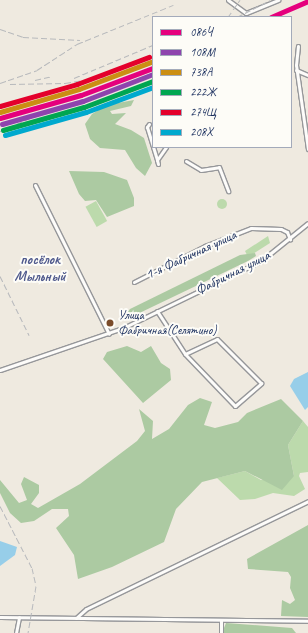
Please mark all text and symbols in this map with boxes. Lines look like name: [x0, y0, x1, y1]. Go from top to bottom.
legend: [152, 16, 292, 148]
text: 086Ч: [190, 24, 213, 40]
text: 108М: [190, 44, 215, 60]
text: 738А: [190, 64, 212, 80]
text: 222Ж: [190, 84, 216, 100]
text: 274Щ: [190, 104, 216, 120]
text: 208Х: [190, 124, 213, 140]
street label: 1-я Фабричная улица: [141, 226, 241, 284]
street label: Фабричная улица: [192, 247, 274, 299]
district label: посёлок Мыльный: [14, 250, 66, 285]
place label: Улица Фабричная(Селятино): [118, 308, 217, 339]
marker: Улица Фабричная(Селятино): [105, 318, 115, 328]

